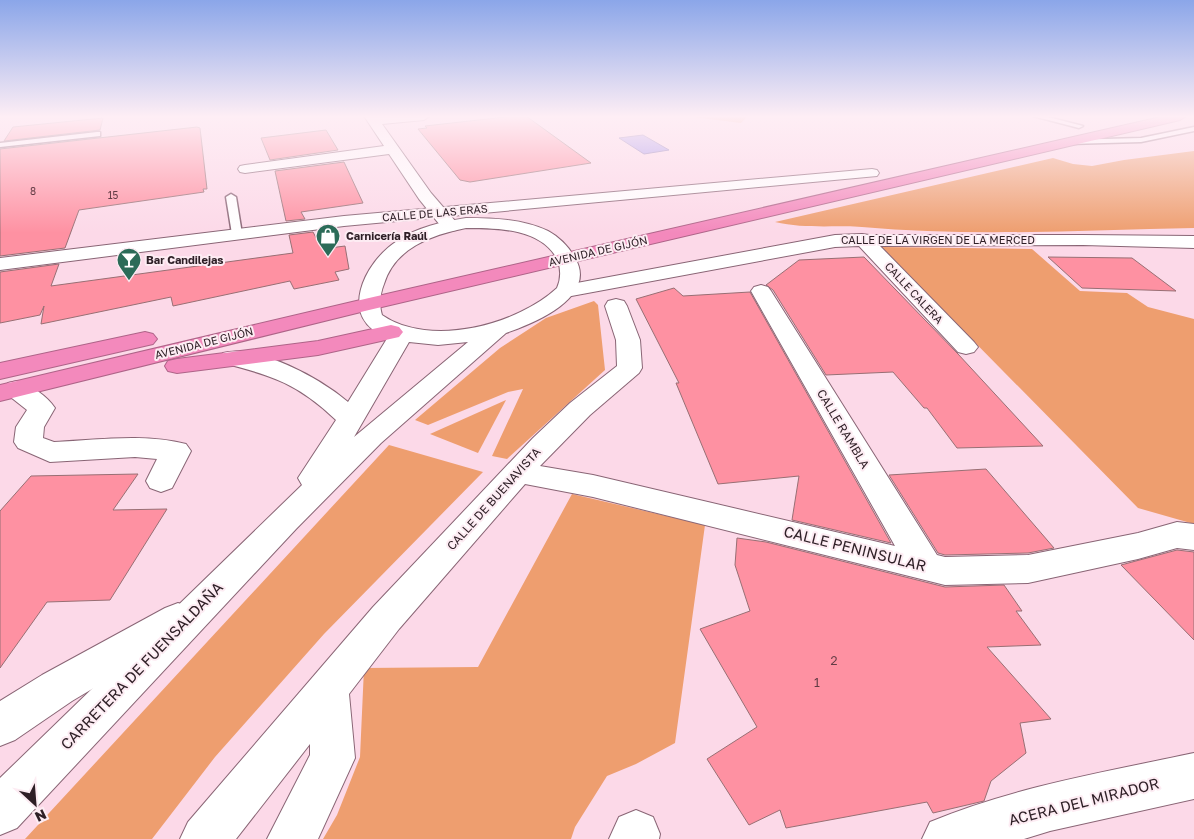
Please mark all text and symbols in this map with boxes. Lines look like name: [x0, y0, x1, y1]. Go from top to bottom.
house number: 8: [30, 185, 36, 197]
house number: 15: [108, 189, 119, 201]
street label: CALLE DE LAS ERAS: [382, 201, 488, 224]
shop icon: Carnicería Raúl: [315, 223, 341, 257]
place label: Carnicería Raúl: [346, 229, 428, 242]
street label: AVENIDA DE GIJÓN: [547, 233, 648, 268]
street label: CALLE DE LA VIRGEN DE LA MERCED: [841, 233, 1035, 246]
bar icon: Bar Candilejas: [116, 247, 142, 281]
place label: Bar Candilejas: [146, 253, 223, 266]
street label: CALLE CALERA: [883, 259, 947, 326]
street label: AVENIDA DE GIJÓN: [153, 324, 254, 361]
street label: CALLE RAMBLA: [814, 386, 873, 471]
street label: CALLE DE BUENAVISTA: [444, 444, 544, 553]
street label: CALLE PENINSULAR: [782, 522, 928, 574]
street label: CARRETERA DE FUENSALDAÑA: [56, 578, 226, 753]
house number: 2: [831, 653, 838, 668]
house number: 1: [814, 675, 820, 690]
street label: ACERA DEL MIRADOR: [1007, 774, 1161, 828]
north arrow: [10, 779, 60, 829]
text: N: [32, 806, 49, 826]

